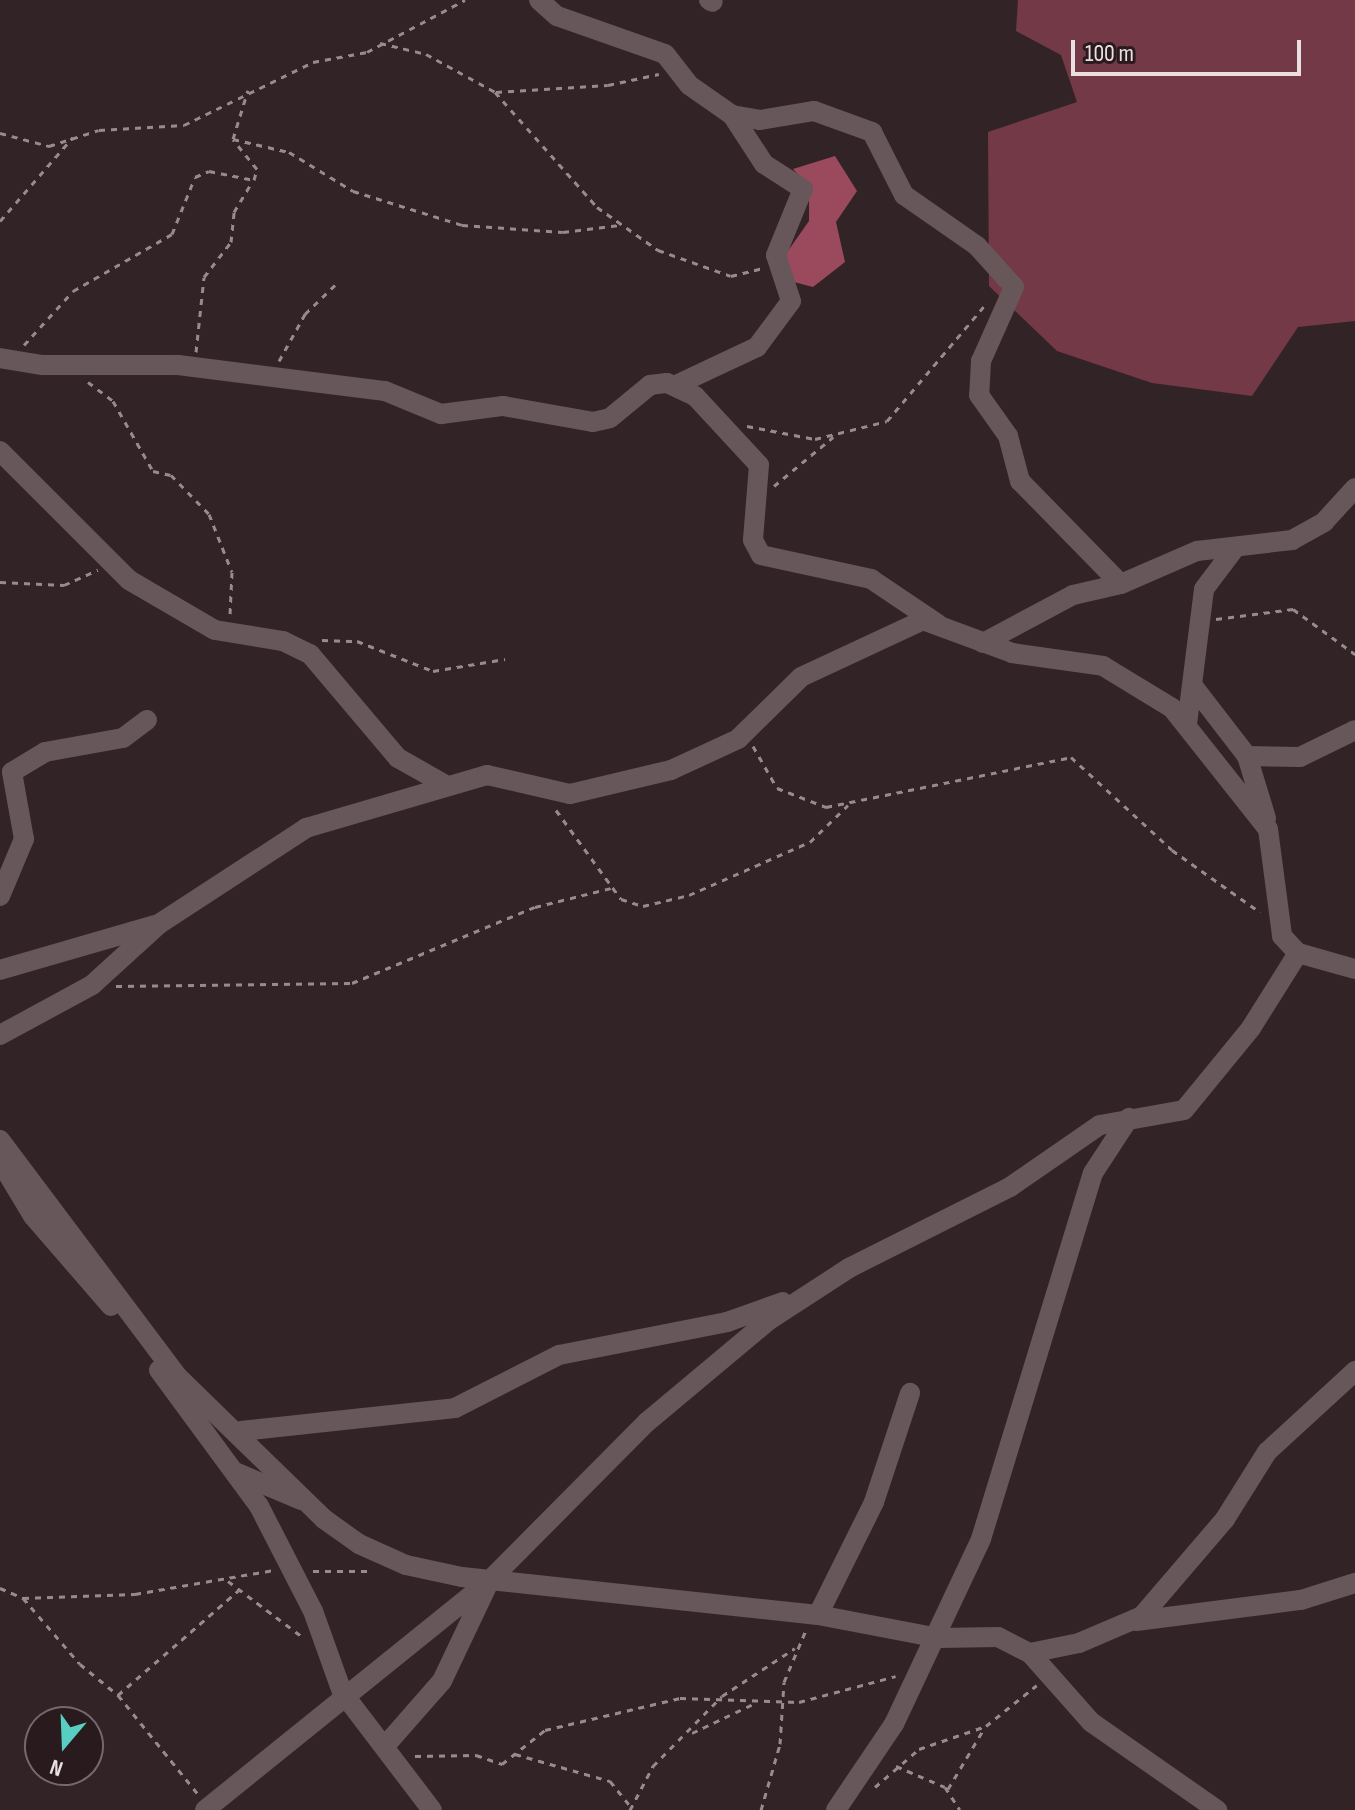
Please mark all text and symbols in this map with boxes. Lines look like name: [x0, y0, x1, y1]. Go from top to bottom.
scale bar: [1075, 24, 1305, 74]
text: 100 m: [1085, 39, 1134, 68]
north arrow: [24, 1706, 104, 1786]
text: N: [47, 1753, 67, 1782]

